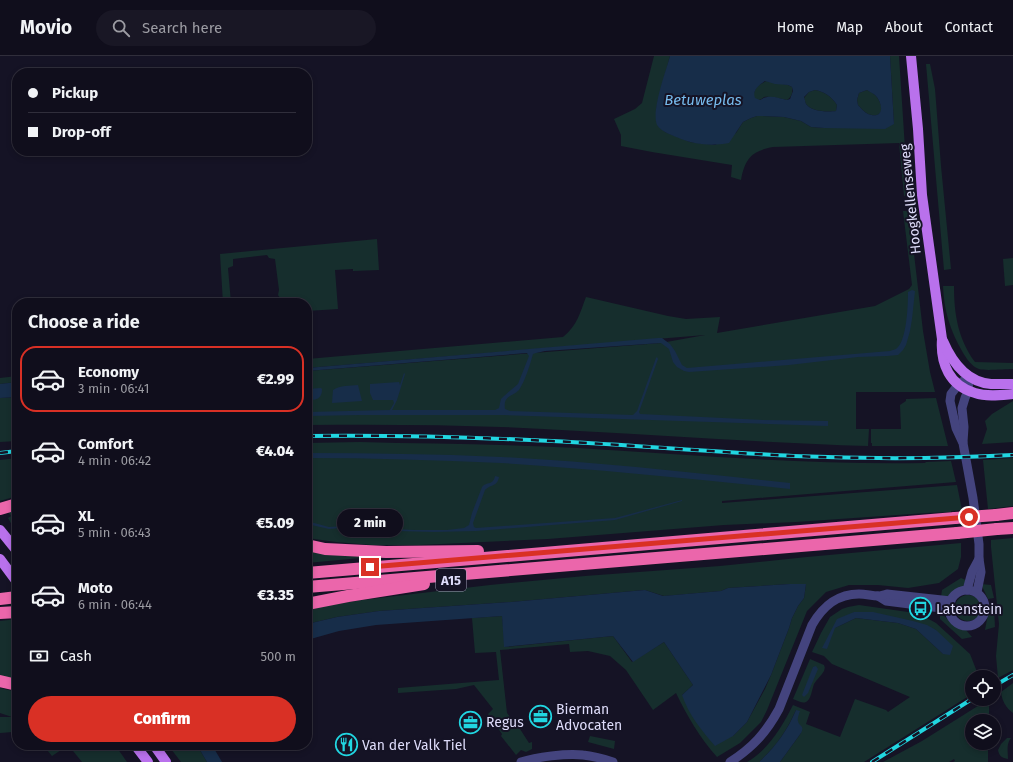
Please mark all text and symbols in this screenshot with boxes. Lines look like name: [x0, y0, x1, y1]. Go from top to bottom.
search box: [96, 10, 376, 46]
text: Movio: [20, 16, 72, 39]
icon: search: [110, 17, 132, 39]
text: Search here: [142, 19, 222, 37]
text: Home: [777, 19, 814, 36]
text: Map: [836, 19, 863, 36]
text: About: [885, 19, 923, 36]
text: Contact: [945, 19, 993, 36]
text: Pickup: [52, 84, 98, 102]
water label: Betuweplas: [664, 91, 742, 109]
text: Drop-off: [52, 123, 111, 141]
street label: Hoogkellenseweg: [896, 142, 925, 255]
text: Choose a ride: [28, 311, 140, 333]
icon: car: [30, 361, 66, 397]
text: Economy: [78, 363, 139, 381]
text: €2.99: [257, 370, 294, 388]
text: 3 min · 06:41: [78, 381, 149, 396]
icon: car: [30, 433, 66, 469]
text: Comfort: [78, 435, 134, 453]
text: €4.04: [256, 442, 294, 460]
text: 4 min · 06:42: [78, 453, 151, 468]
icon: car: [30, 505, 66, 541]
text: XL: [78, 507, 94, 525]
route start: [960, 508, 978, 526]
callout: 2 min: [337, 509, 403, 537]
text: €5.09: [256, 514, 294, 532]
text: 2 min: [354, 515, 386, 530]
text: 5 min · 06:43: [78, 525, 151, 540]
route end: [361, 558, 379, 576]
road number: A15: [436, 569, 466, 591]
icon: car: [30, 577, 66, 613]
text: Moto: [78, 579, 113, 597]
text: €3.35: [257, 586, 294, 604]
bus stop icon: Latenstein: [908, 596, 934, 622]
text: 6 min · 06:44: [78, 597, 152, 612]
place label: Latenstein: [936, 601, 1002, 618]
icon: cash: [28, 645, 50, 667]
text: Cash: [60, 647, 92, 665]
text: 500 m: [260, 649, 296, 664]
map controls: [965, 670, 1001, 750]
button: locate: [965, 670, 1001, 706]
button: Confirm: [28, 696, 296, 742]
place label: Bierman Advocaten: [556, 701, 622, 734]
office icon: Bierman Advocaten: [528, 704, 554, 730]
office icon: Regus: [457, 709, 483, 735]
place label: Regus: [486, 714, 524, 731]
button: layers: [965, 714, 1001, 750]
restaurant icon: Van der Valk Tiel: [334, 732, 360, 758]
place label: Van der Valk Tiel: [362, 737, 466, 754]

